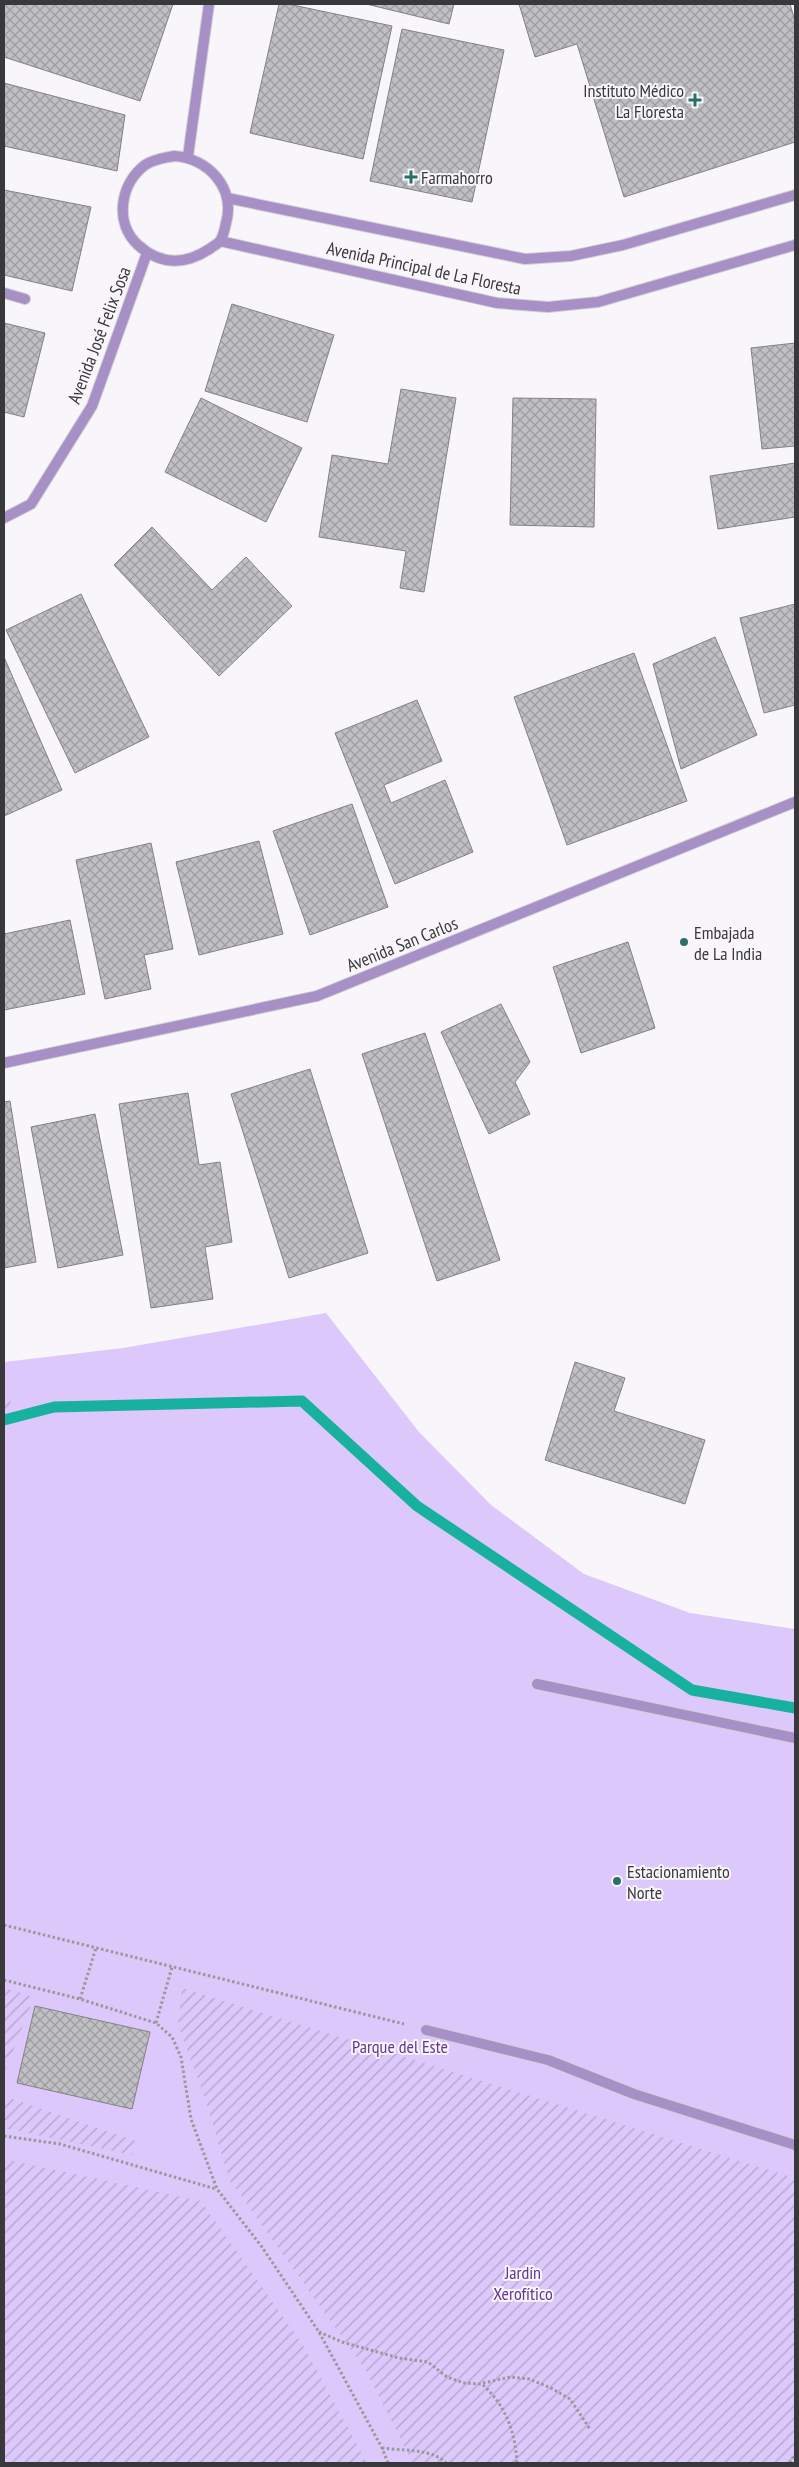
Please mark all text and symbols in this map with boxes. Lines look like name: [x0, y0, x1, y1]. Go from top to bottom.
place label: Instituto Médico La Floresta: [583, 79, 684, 123]
marker: Instituto Médico La Floresta: [688, 93, 702, 107]
place label: Farmahorro: [421, 166, 493, 189]
marker: Farmahorro: [405, 171, 417, 183]
street label: Avenida Principal de La Floresta: [325, 236, 523, 300]
street label: Avenida José Felix Sosa: [62, 263, 136, 407]
street label: Avenida San Carlos: [343, 911, 461, 977]
place label: Embajada de La India: [694, 921, 762, 965]
marker: Embajada de La India: [678, 936, 690, 948]
place label: Estacionamiento Norte: [627, 1860, 730, 1904]
marker: Estacionamiento Norte: [611, 1875, 623, 1887]
park label: Parque del Este: [352, 2035, 448, 2058]
park label: Jardín Xerofítico: [493, 2261, 553, 2305]

